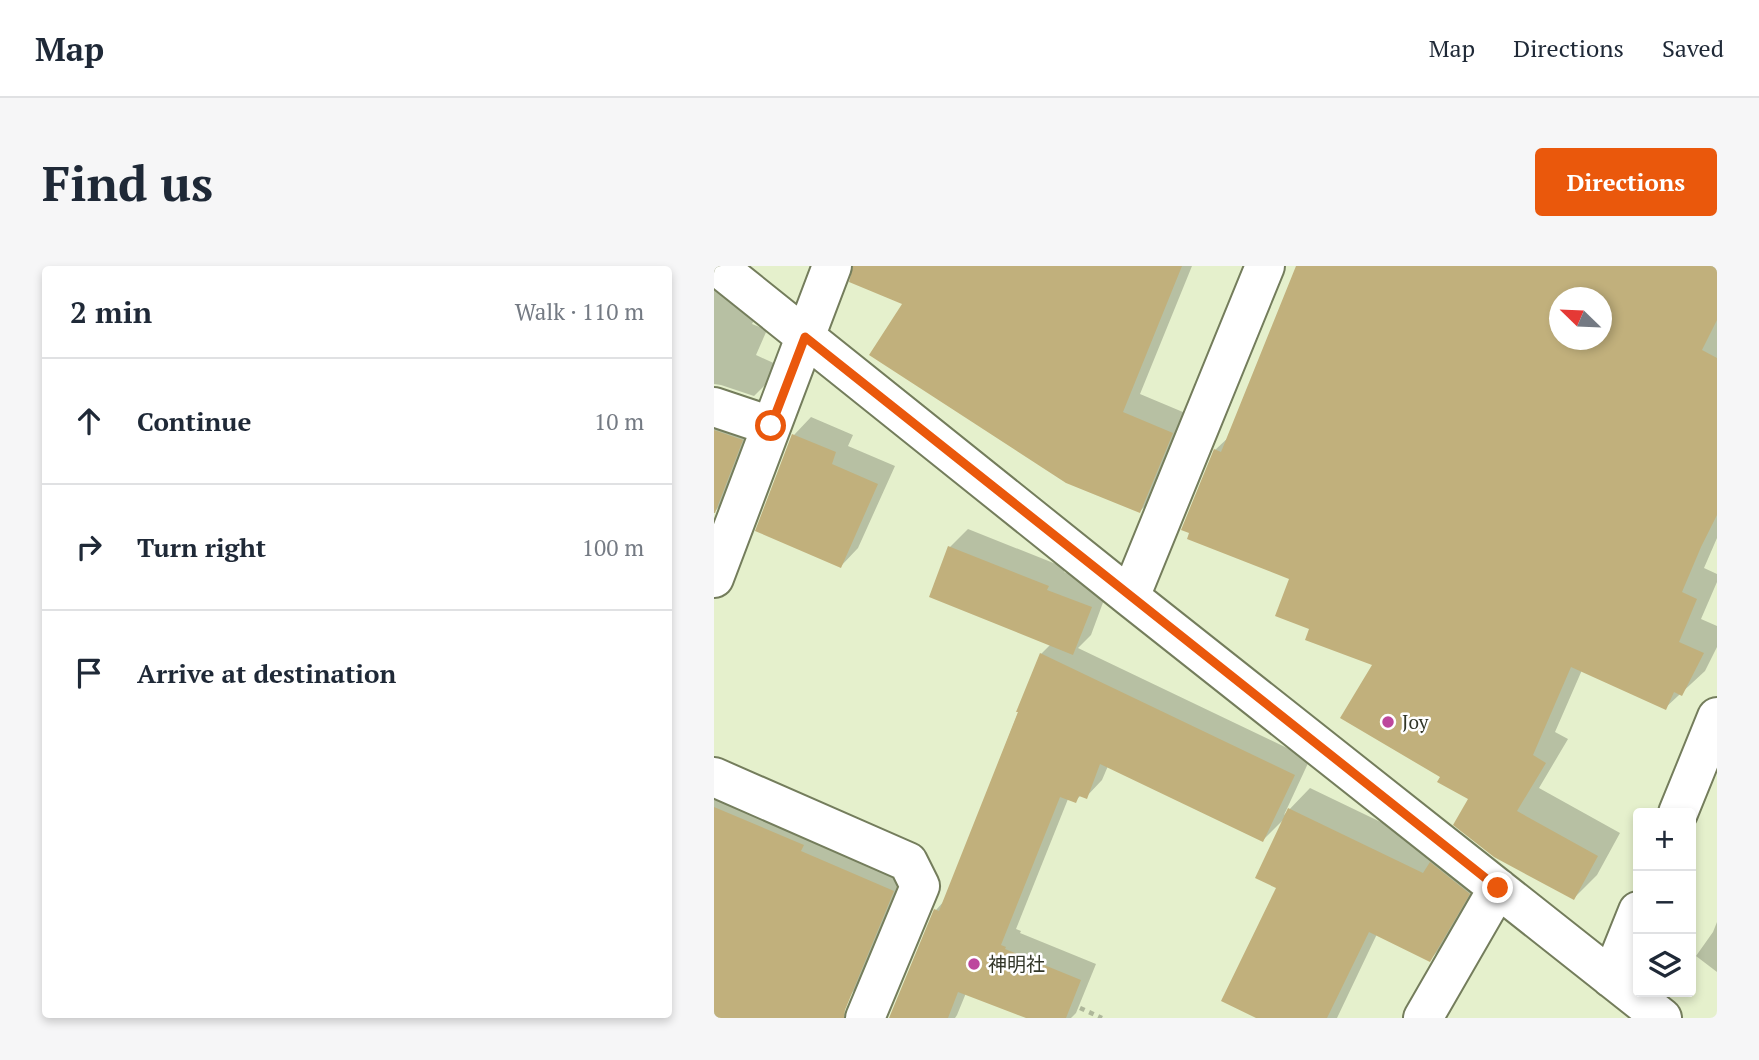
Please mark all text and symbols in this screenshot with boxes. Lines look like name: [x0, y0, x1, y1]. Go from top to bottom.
text: Map: [35, 27, 104, 70]
text: Map: [1429, 32, 1475, 64]
text: Directions: [1513, 32, 1624, 64]
text: Saved: [1662, 32, 1724, 64]
button: Directions: [1535, 148, 1717, 216]
text: Find us: [42, 150, 213, 215]
north arrow: [1549, 287, 1612, 350]
text: 2 min: [70, 292, 152, 332]
text: Walk · 110 m: [515, 296, 644, 327]
icon: ahead: [70, 402, 108, 440]
text: Continue: [137, 404, 251, 438]
text: 10 m: [594, 406, 644, 437]
route start: [755, 410, 786, 441]
icon: right: [70, 528, 108, 566]
text: Turn right: [137, 530, 266, 564]
text: 100 m: [582, 532, 644, 563]
icon: arrive: [70, 654, 108, 692]
text: Arrive at destination: [137, 656, 396, 690]
place label: Joy: [1402, 709, 1429, 734]
marker: Joy: [1380, 714, 1396, 730]
map controls: [1633, 808, 1696, 997]
button: +: [1633, 808, 1696, 871]
button: −: [1633, 871, 1696, 934]
route end: [1482, 872, 1513, 903]
button: layers: [1633, 934, 1696, 997]
place label: 神明社: [988, 951, 1045, 976]
marker: 神明社: [966, 956, 982, 972]

